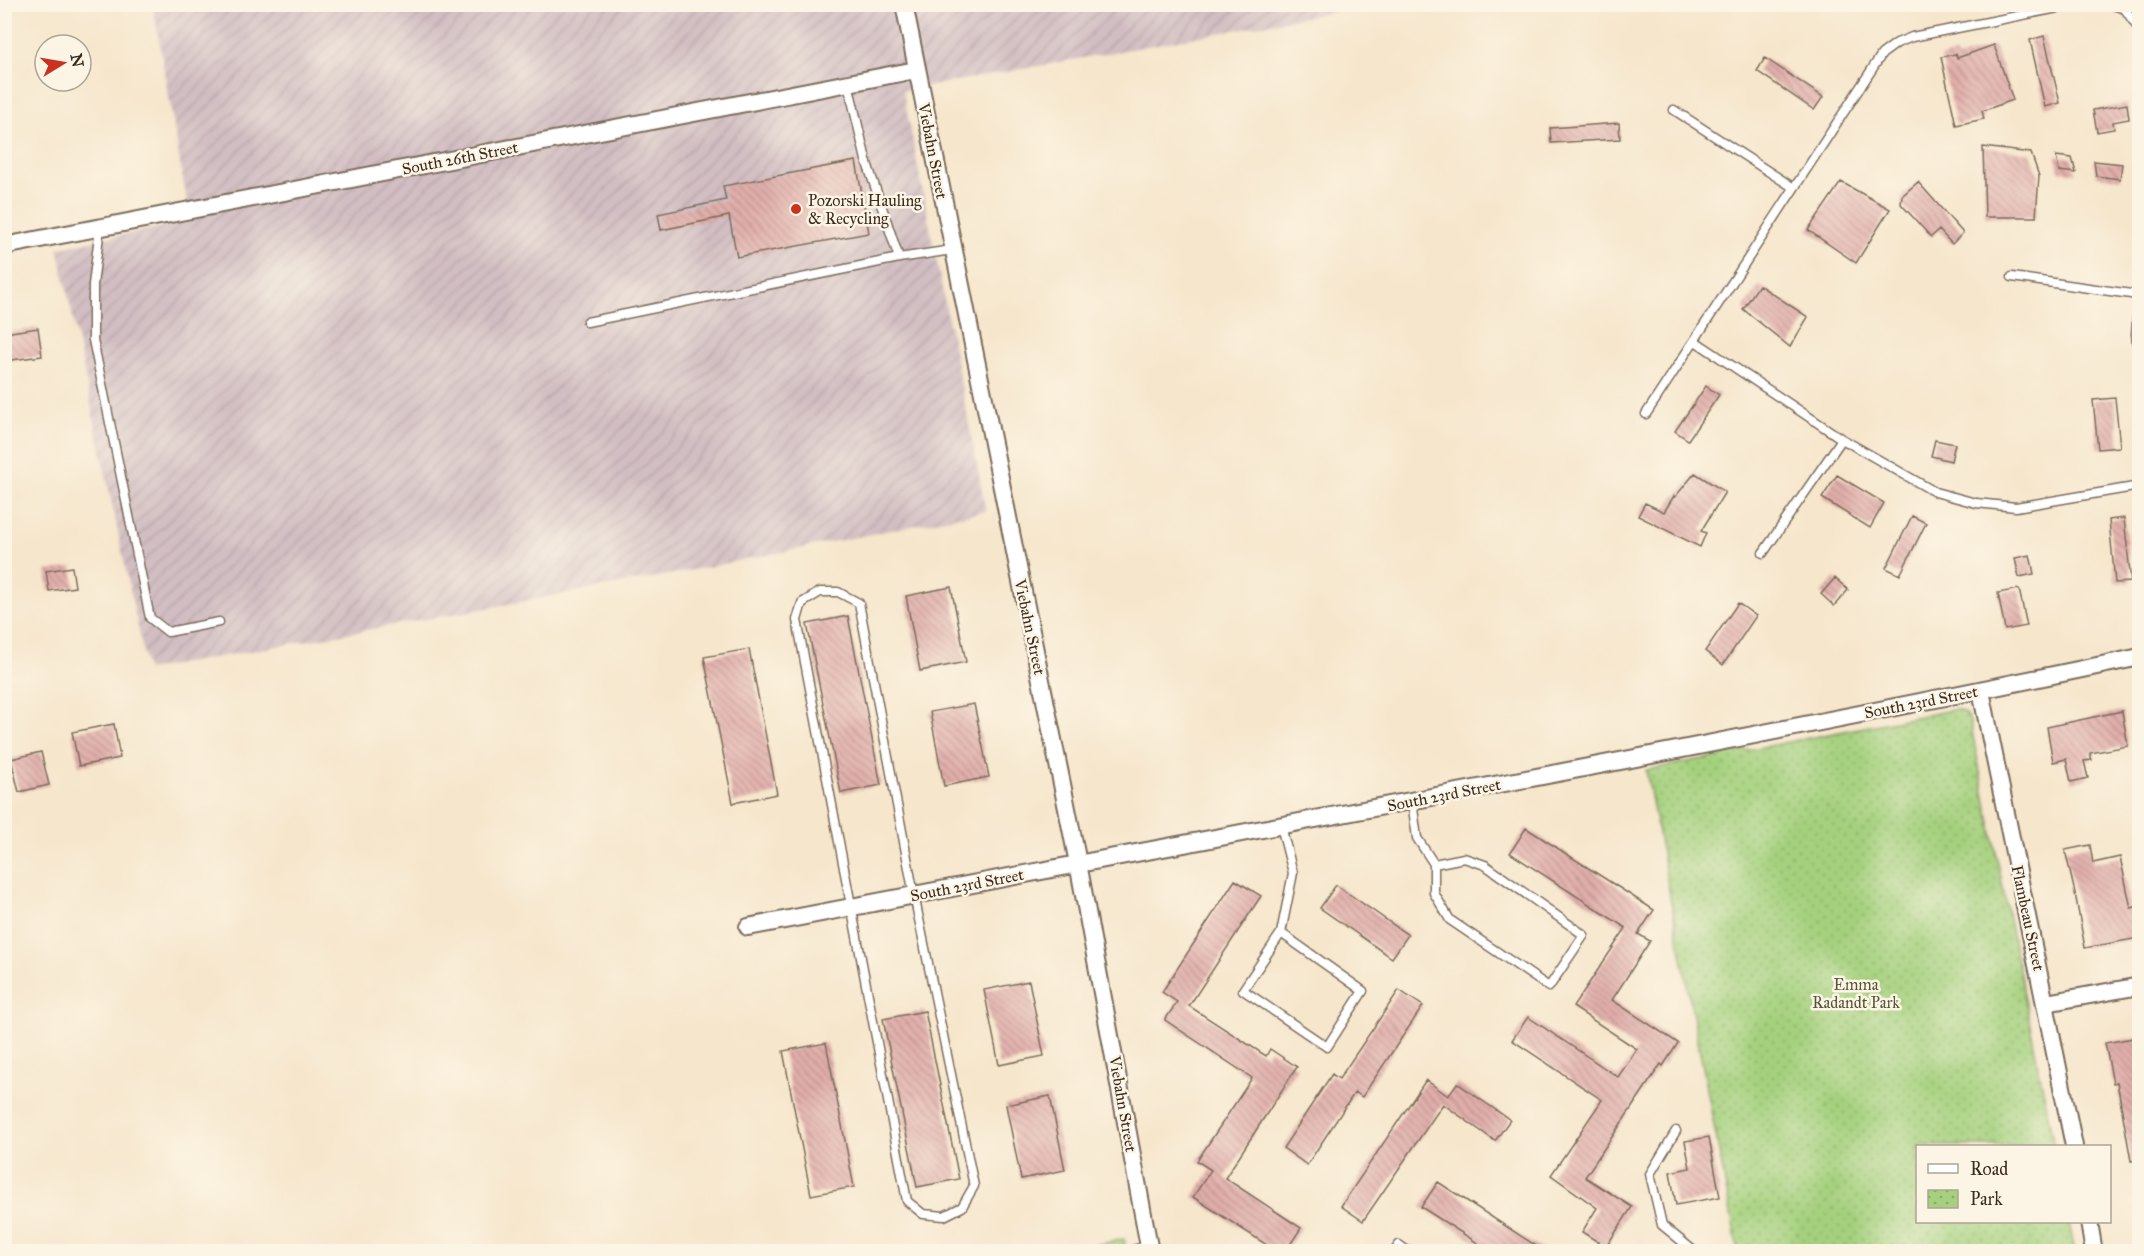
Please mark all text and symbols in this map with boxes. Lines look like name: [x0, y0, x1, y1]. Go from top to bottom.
north arrow: [33, 33, 93, 93]
text: N: [67, 52, 88, 69]
street label: Viebahn Street: [914, 100, 952, 201]
street label: South 26th Street: [400, 137, 520, 179]
place label: Pozorski Hauling & Recycling: [808, 191, 922, 229]
marker: Pozorski Hauling & Recycling: [789, 202, 803, 216]
street label: Viebahn Street: [1010, 576, 1049, 677]
street label: South 23rd Street: [1863, 682, 1980, 722]
street label: South 23rd Street: [1386, 775, 1503, 815]
street label: Flambeau Street: [2007, 863, 2049, 973]
street label: South 23rd Street: [909, 865, 1026, 905]
park label: Emma Radandt Park: [1812, 975, 1900, 1012]
street label: Viebahn Street: [1105, 1053, 1141, 1154]
legend: [1916, 1145, 2111, 1223]
text: Road: [1970, 1158, 2008, 1180]
text: Park: [1970, 1188, 2003, 1210]

